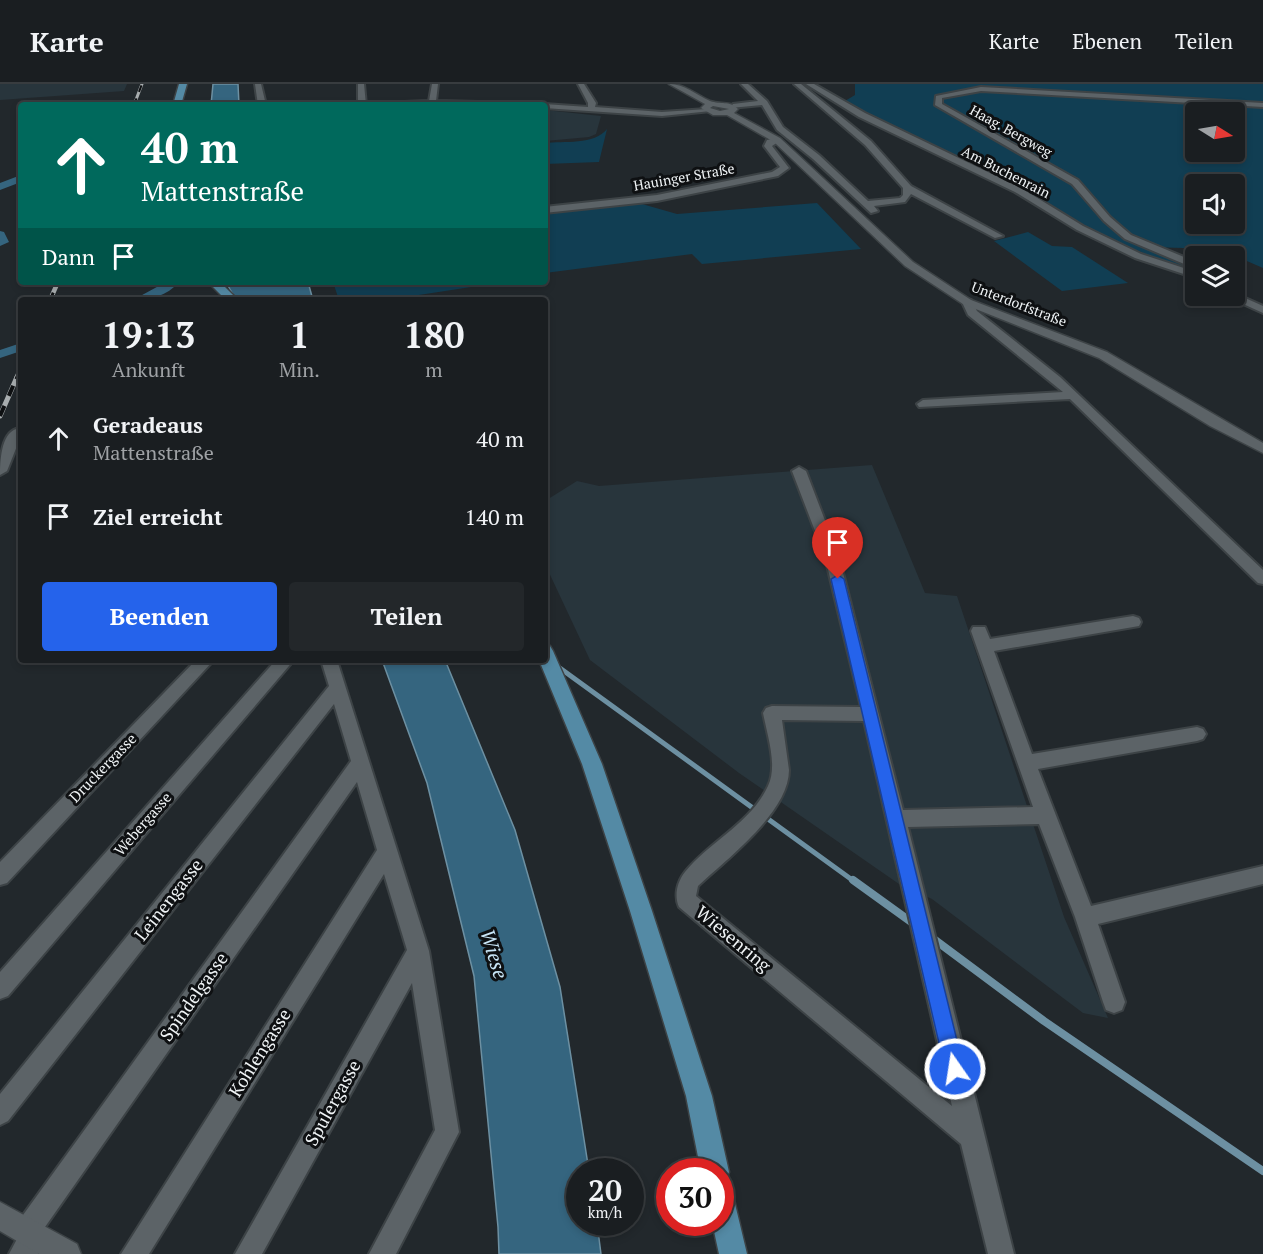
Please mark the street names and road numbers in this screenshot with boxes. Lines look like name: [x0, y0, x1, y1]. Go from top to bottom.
street label: Haag. Bergweg: [967, 100, 1056, 161]
street label: Am Buchenrain: [959, 141, 1054, 202]
street label: Hauinger Straße: [632, 158, 736, 195]
street label: Unterdorfstraße: [969, 277, 1070, 330]
street label: Druckergasse: [64, 728, 140, 806]
street label: Webergasse: [109, 787, 175, 859]
street label: Leinengasse: [129, 853, 208, 945]
street label: Wiesenring: [691, 900, 777, 977]
street label: Spindelgasse: [154, 947, 233, 1046]
street label: Kohlengasse: [223, 1004, 296, 1101]
street label: Spulergasse: [299, 1055, 366, 1150]

